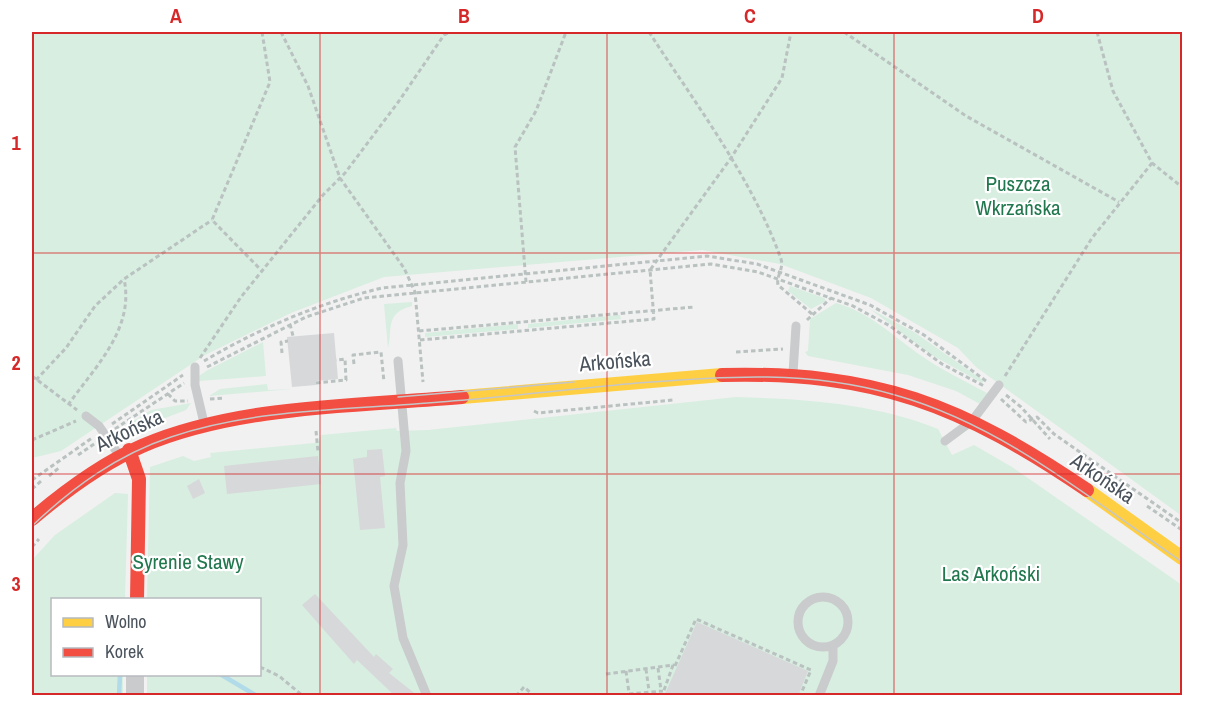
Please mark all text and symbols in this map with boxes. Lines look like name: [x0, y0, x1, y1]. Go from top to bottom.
text: A: [170, 2, 182, 29]
text: B: [458, 2, 470, 29]
text: C: [744, 2, 756, 29]
text: D: [1032, 2, 1044, 29]
text: 1: [11, 129, 21, 156]
park label: Puszcza Wkrzańska: [975, 169, 1061, 222]
street label: Arkońska: [577, 343, 652, 379]
text: 2: [11, 349, 21, 376]
street label: Arkońska: [89, 402, 168, 459]
street label: Arkońska: [1064, 445, 1141, 510]
park label: Syrenie Stawy: [132, 547, 244, 576]
park label: Las Arkoński: [942, 559, 1040, 588]
text: 3: [11, 570, 21, 597]
legend: [51, 598, 261, 676]
text: Wolno: [105, 609, 147, 634]
text: Korek: [105, 639, 144, 664]

